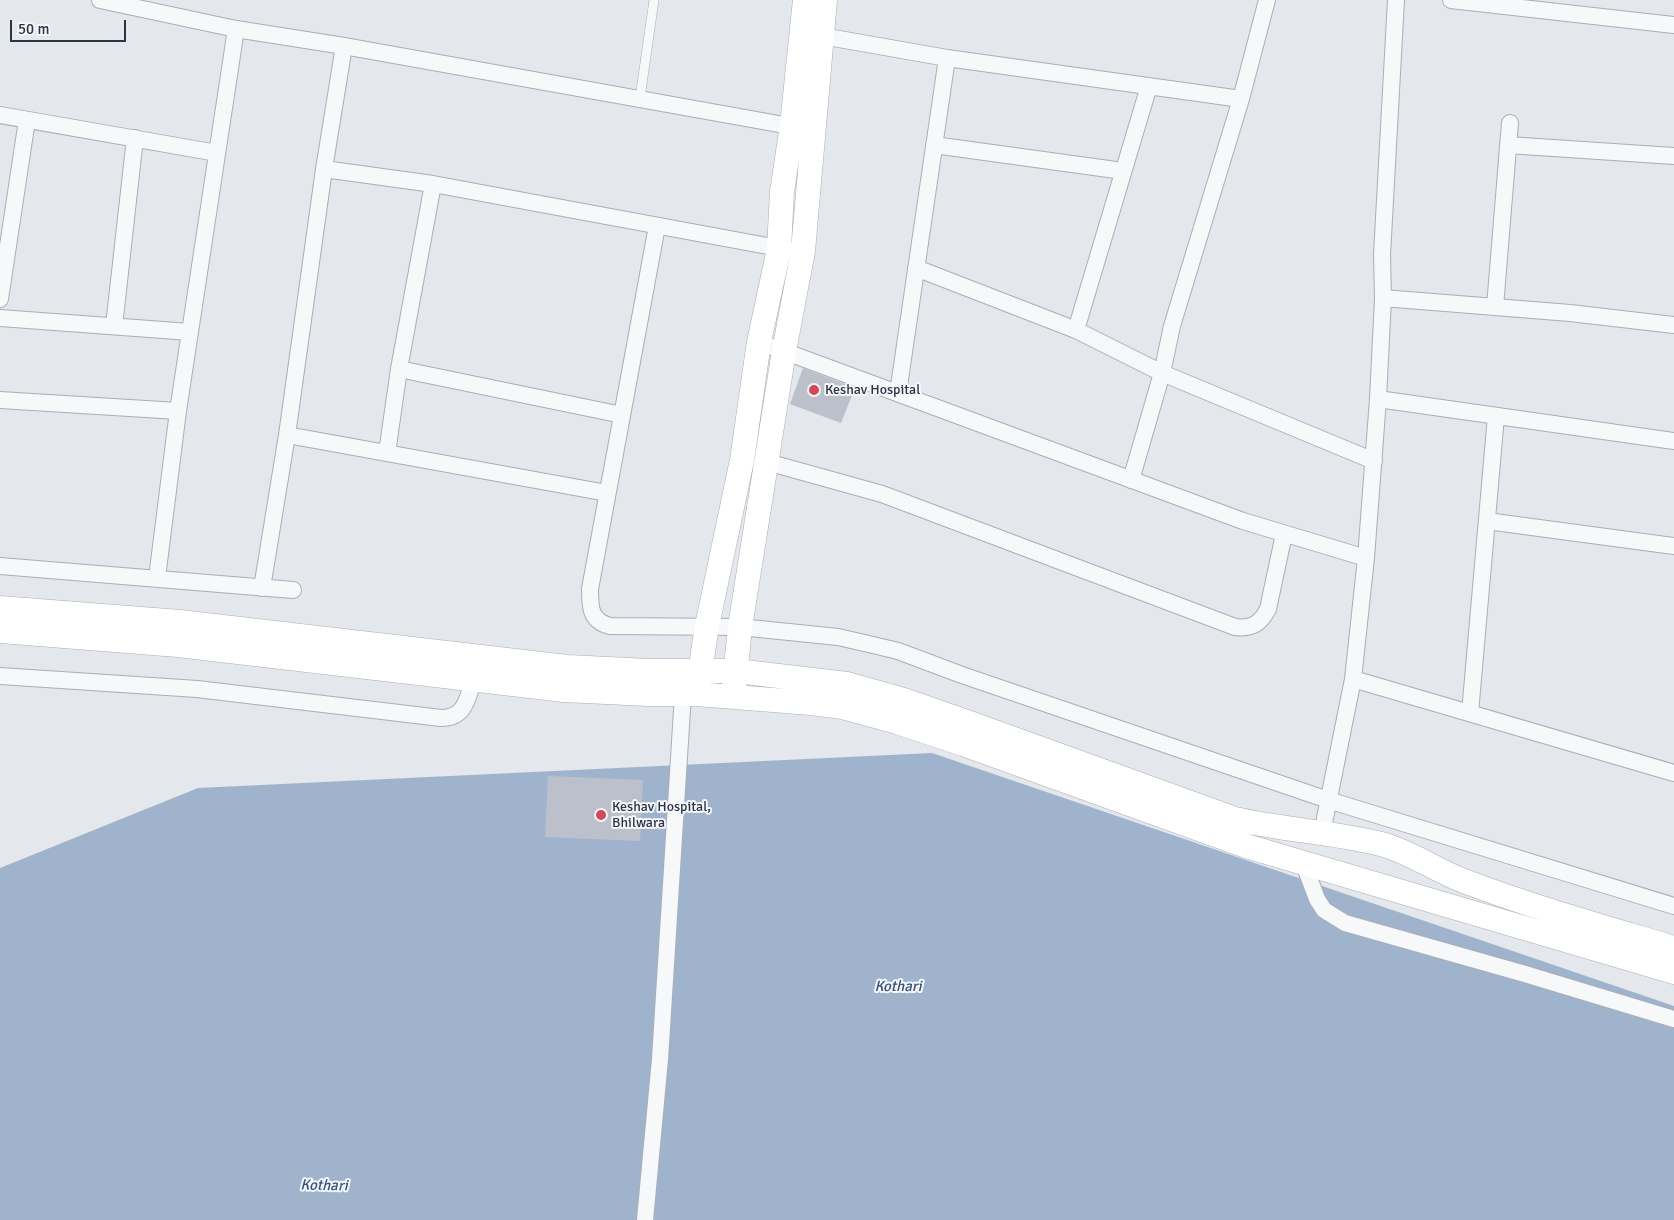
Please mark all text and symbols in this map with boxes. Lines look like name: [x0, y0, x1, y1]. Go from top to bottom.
scale bar: [12, 10, 129, 42]
text: 50 m: [18, 20, 49, 38]
place label: Keshav Hospital: [825, 382, 920, 398]
marker: Keshav Hospital: [807, 383, 821, 397]
place label: Keshav Hospital, Bhilwara: [612, 799, 711, 832]
marker: Keshav Hospital, Bhilwara: [594, 808, 608, 822]
water label: Kothari: [874, 978, 922, 996]
water label: Kothari: [300, 1177, 348, 1195]

